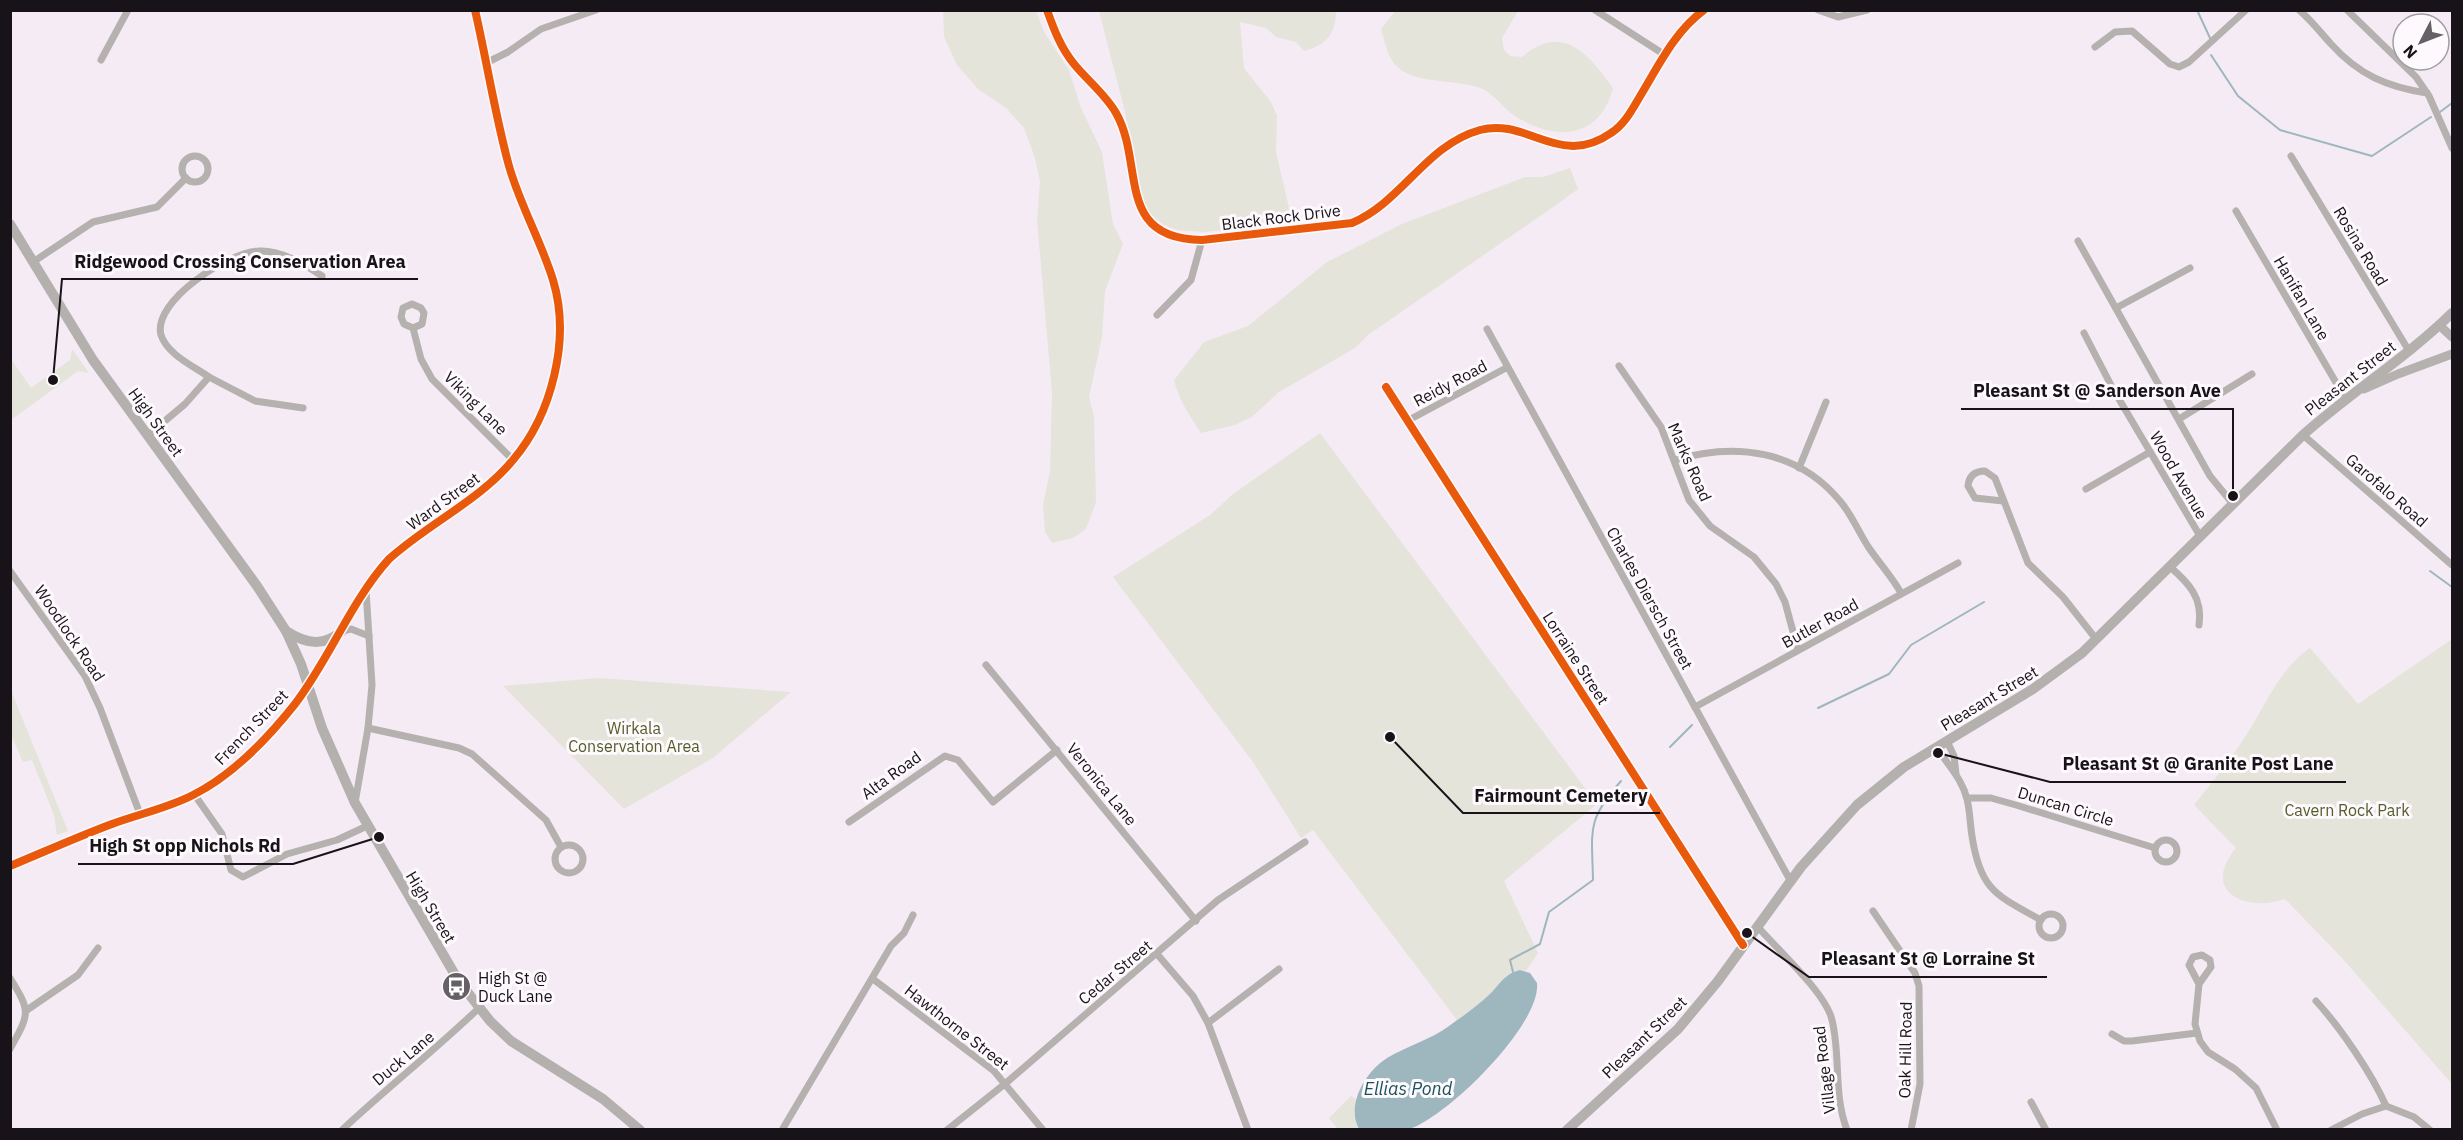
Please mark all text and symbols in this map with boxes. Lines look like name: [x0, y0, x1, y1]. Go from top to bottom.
north arrow: [2391, 12, 2451, 72]
text: N: [2399, 41, 2421, 63]
street label: Black Rock Drive: [1220, 200, 1342, 234]
street label: Rosina Road: [2330, 203, 2392, 289]
callout: Ridgewood Crossing Conservation Area: [62, 243, 418, 279]
text: Ridgewood Crossing Conservation Area: [74, 250, 406, 273]
street label: Hanifan Lane: [2270, 252, 2334, 344]
street label: Pleasant Street: [2300, 336, 2400, 420]
street label: Reidy Road: [1410, 355, 1490, 411]
street label: Viking Lane: [440, 367, 512, 439]
callout: Pleasant St @ Sanderson Ave: [1961, 373, 2233, 409]
text: Pleasant St @ Sanderson Ave: [1973, 379, 2221, 402]
street label: High Street: [124, 384, 188, 460]
street label: Marks Road: [1664, 420, 1716, 504]
street label: Wood Avenue: [2146, 427, 2212, 523]
street label: Garofalo Road: [2342, 449, 2432, 531]
street label: Ward Street: [403, 468, 483, 534]
street label: Charles Diersch Street: [1602, 523, 1698, 673]
street label: Woodlock Road: [31, 581, 109, 685]
street label: Butler Road: [1778, 594, 1862, 652]
street label: Lorraine Street: [1539, 608, 1613, 708]
street label: Pleasant Street: [1937, 661, 2041, 735]
street label: French Street: [210, 685, 292, 769]
park label: Wirkala Conservation Area: [568, 718, 700, 756]
street label: Veronica Lane: [1063, 739, 1142, 830]
callout: Pleasant St @ Granite Post Lane: [2050, 746, 2346, 782]
street label: Alta Road: [857, 747, 925, 803]
text: Pleasant St @ Granite Post Lane: [2062, 752, 2334, 775]
callout: Fairmount Cemetery: [1463, 777, 1660, 813]
street label: Duncan Circle: [2016, 782, 2117, 830]
text: Fairmount Cemetery: [1474, 784, 1648, 807]
park label: Cavern Rock Park: [2284, 800, 2410, 820]
callout: High St opp Nichols Rd: [78, 828, 293, 864]
text: High St opp Nichols Rd: [89, 834, 281, 857]
street label: High Street: [402, 867, 460, 947]
street label: Cedar Street: [1074, 935, 1156, 1009]
callout: Pleasant St @ Lorraine St: [1809, 941, 2047, 977]
text: Pleasant St @ Lorraine St: [1821, 947, 2035, 970]
place label: High St @ Duck Lane: [478, 968, 553, 1006]
bus stop icon: High St @ Duck Lane: [441, 971, 473, 1003]
street label: Hawthorne Street: [901, 980, 1013, 1074]
street label: Pleasant Street: [1597, 992, 1691, 1082]
street label: Oak Hill Road: [1894, 1002, 1916, 1098]
street label: Village Road: [1809, 1025, 1839, 1115]
street label: Duck Lane: [368, 1026, 438, 1090]
water label: Ellias Pond: [1364, 1077, 1453, 1100]

